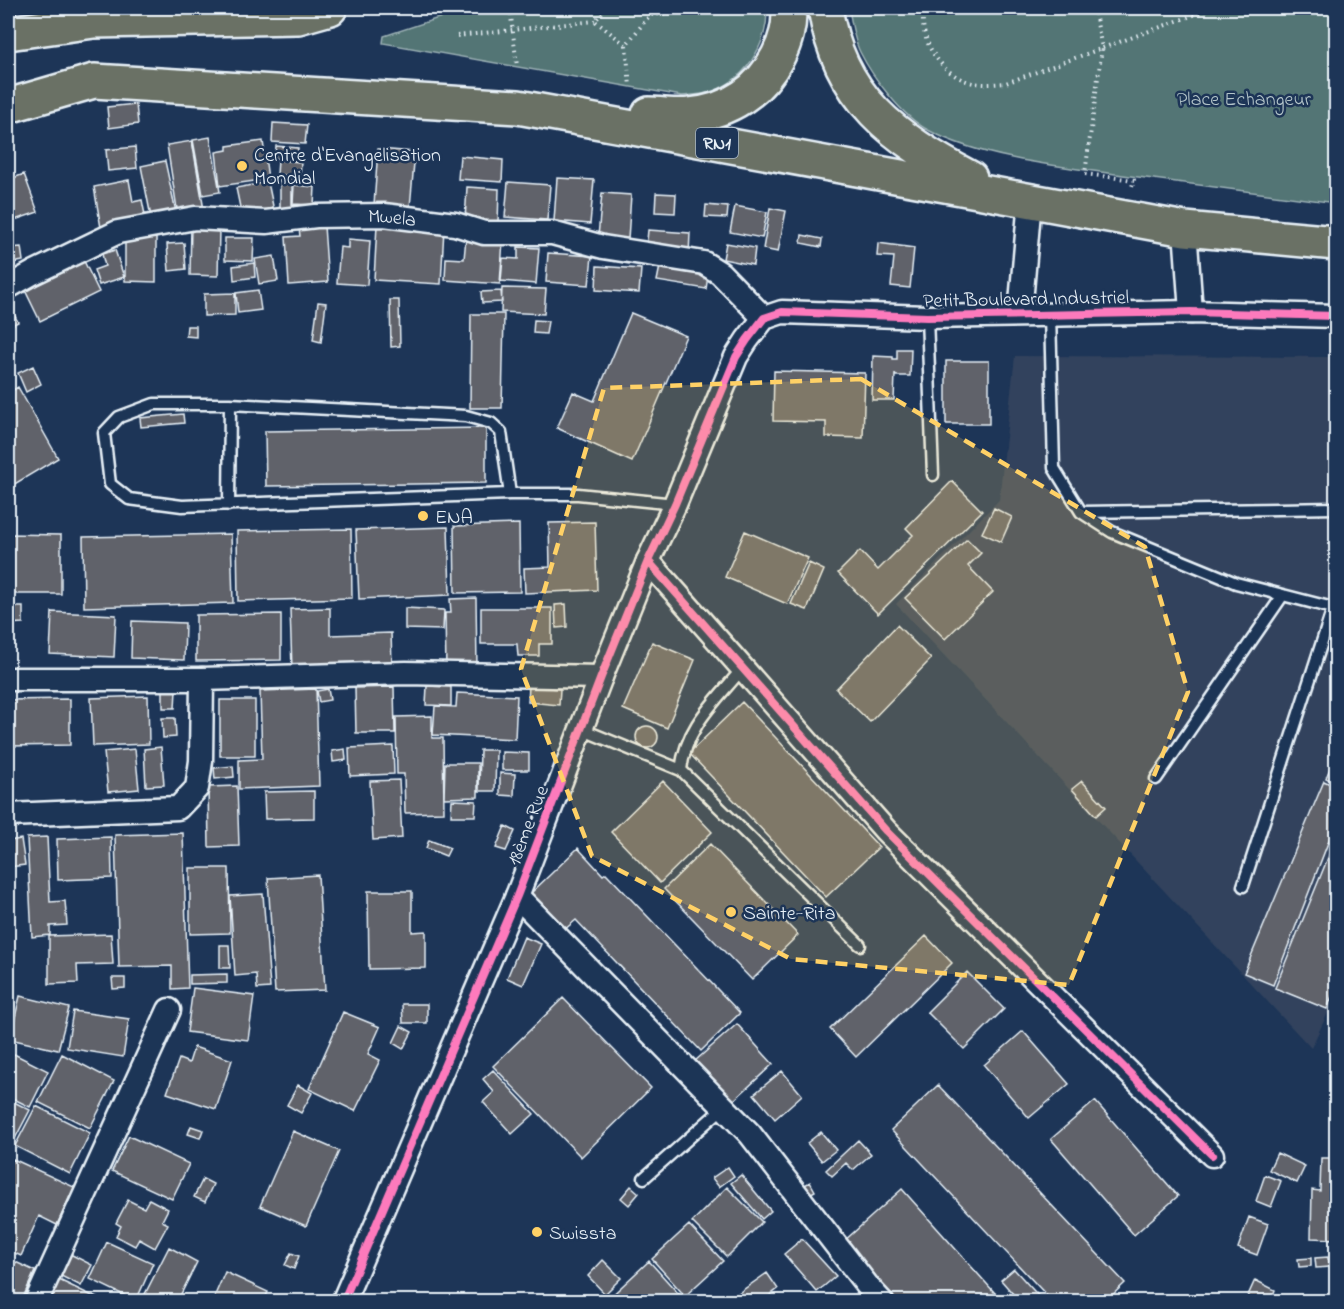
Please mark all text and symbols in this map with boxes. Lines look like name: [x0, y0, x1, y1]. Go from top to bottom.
park label: Place Echangeur: [1177, 86, 1312, 116]
road number: RN1: [696, 128, 738, 158]
place label: Centre d'Evangelisation Mondial: [254, 142, 441, 194]
marker: Centre d'Evangelisation Mondial: [235, 159, 249, 173]
street label: Mwela: [368, 203, 418, 236]
street label: Petit Boulevard Industriel: [923, 284, 1129, 317]
place label: ENA: [435, 504, 473, 533]
marker: ENA: [416, 509, 430, 523]
street label: 18ème Rue: [501, 782, 558, 870]
place label: Sainte-Rita: [743, 900, 835, 929]
marker: Sainte-Rita: [724, 905, 738, 919]
place label: Swissta: [549, 1220, 616, 1249]
marker: Swissta: [530, 1225, 544, 1239]

